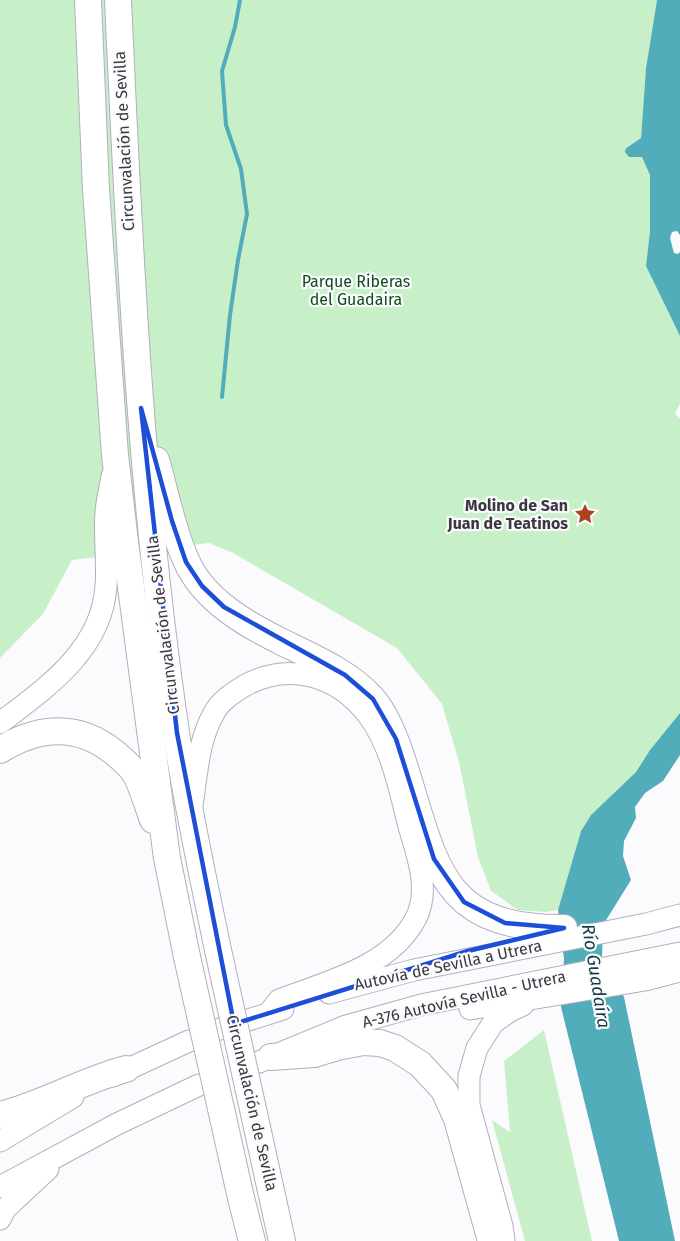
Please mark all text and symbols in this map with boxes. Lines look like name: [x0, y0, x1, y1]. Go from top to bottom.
street label: Circunvalación de Sevilla: [110, 51, 138, 231]
park label: Parque Riberas del Guadaira: [302, 272, 410, 309]
place label: Molino de San Juan de Teatinos: [447, 496, 568, 533]
place icon: Molino de San Juan de Teatinos: [573, 502, 597, 526]
street label: Circunvalación de Sevilla: [143, 534, 183, 716]
water label: Río Guadaíra: [577, 922, 615, 1030]
street label: Autovía de Sevilla a Utrera: [353, 936, 543, 994]
street label: A-376 Autovía Sevilla - Utrera: [360, 966, 568, 1032]
street label: Circunvalación de Sevilla: [222, 1013, 282, 1193]

